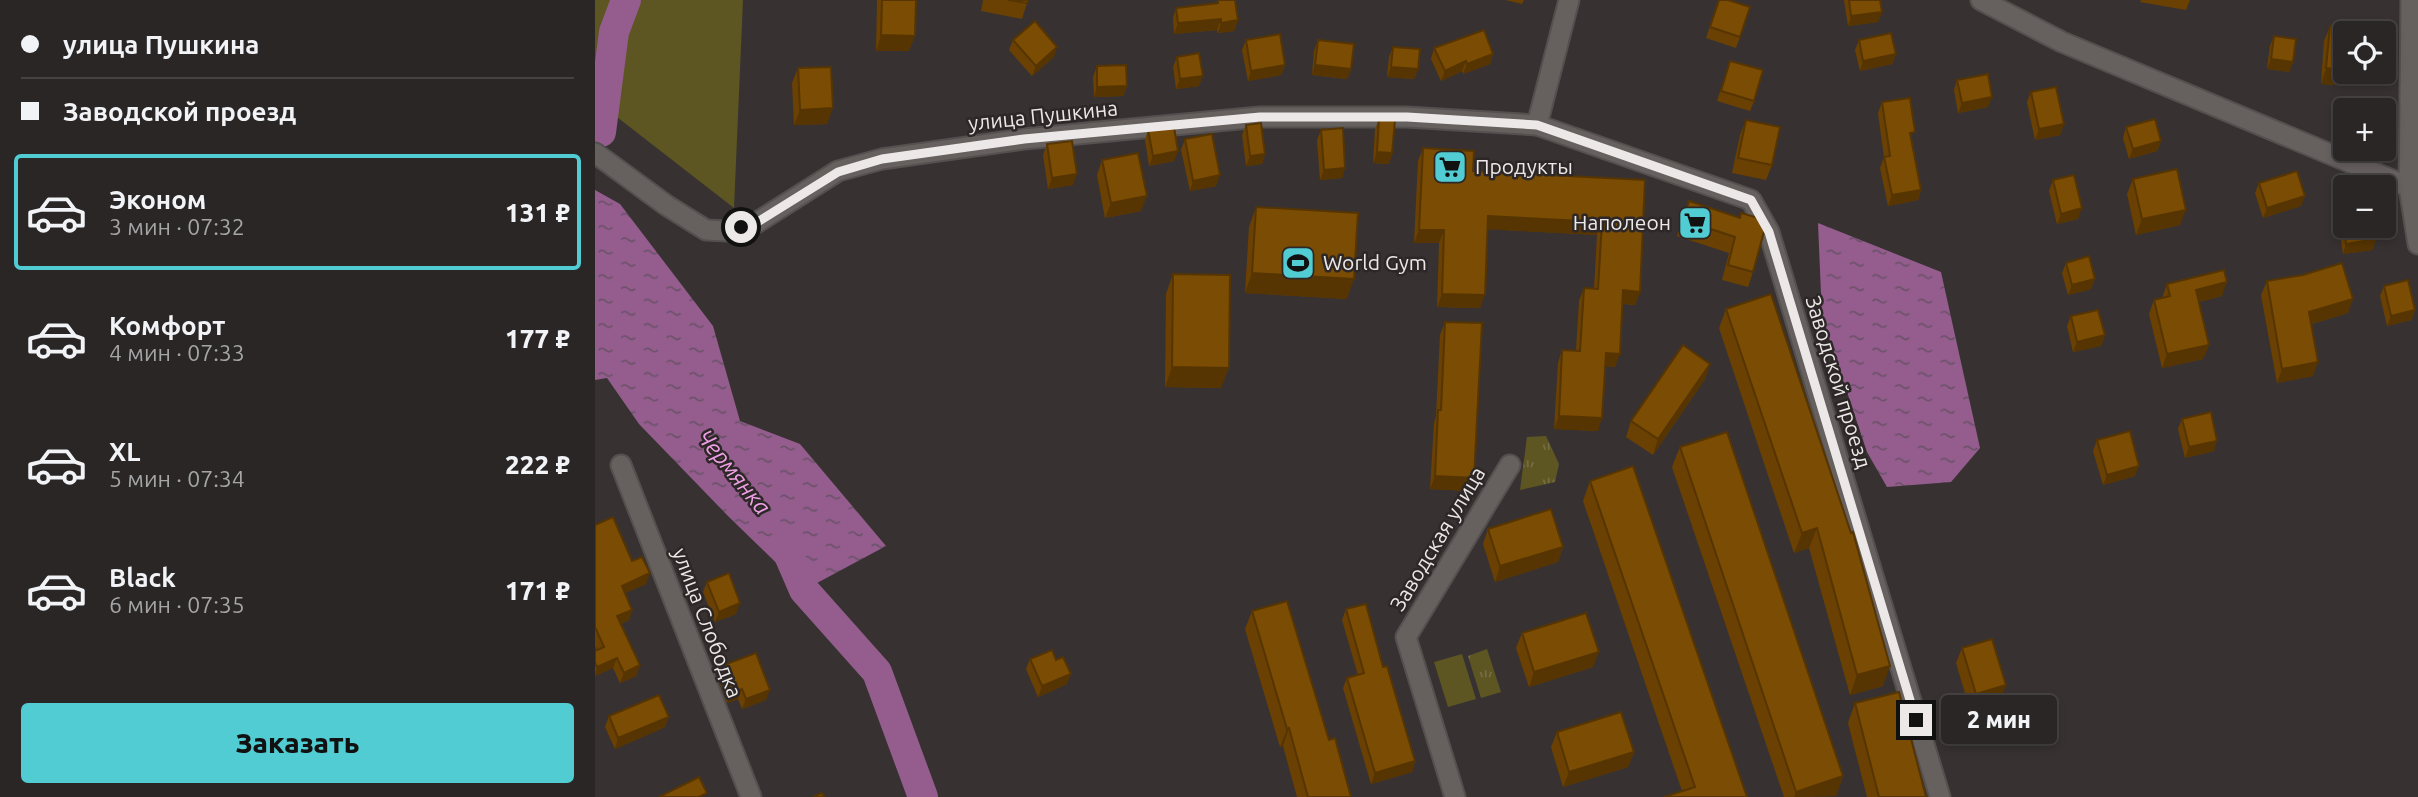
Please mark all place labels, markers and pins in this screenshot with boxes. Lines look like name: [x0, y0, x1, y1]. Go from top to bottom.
supermarket icon: Продукты: [1431, 148, 1469, 186]
place label: Продукты: [1475, 154, 1573, 178]
supermarket icon: Наполеон: [1676, 204, 1714, 242]
place label: Наполеон: [1573, 210, 1671, 234]
sports icon: World Gym: [1279, 244, 1317, 282]
place label: World Gym: [1323, 250, 1427, 274]

